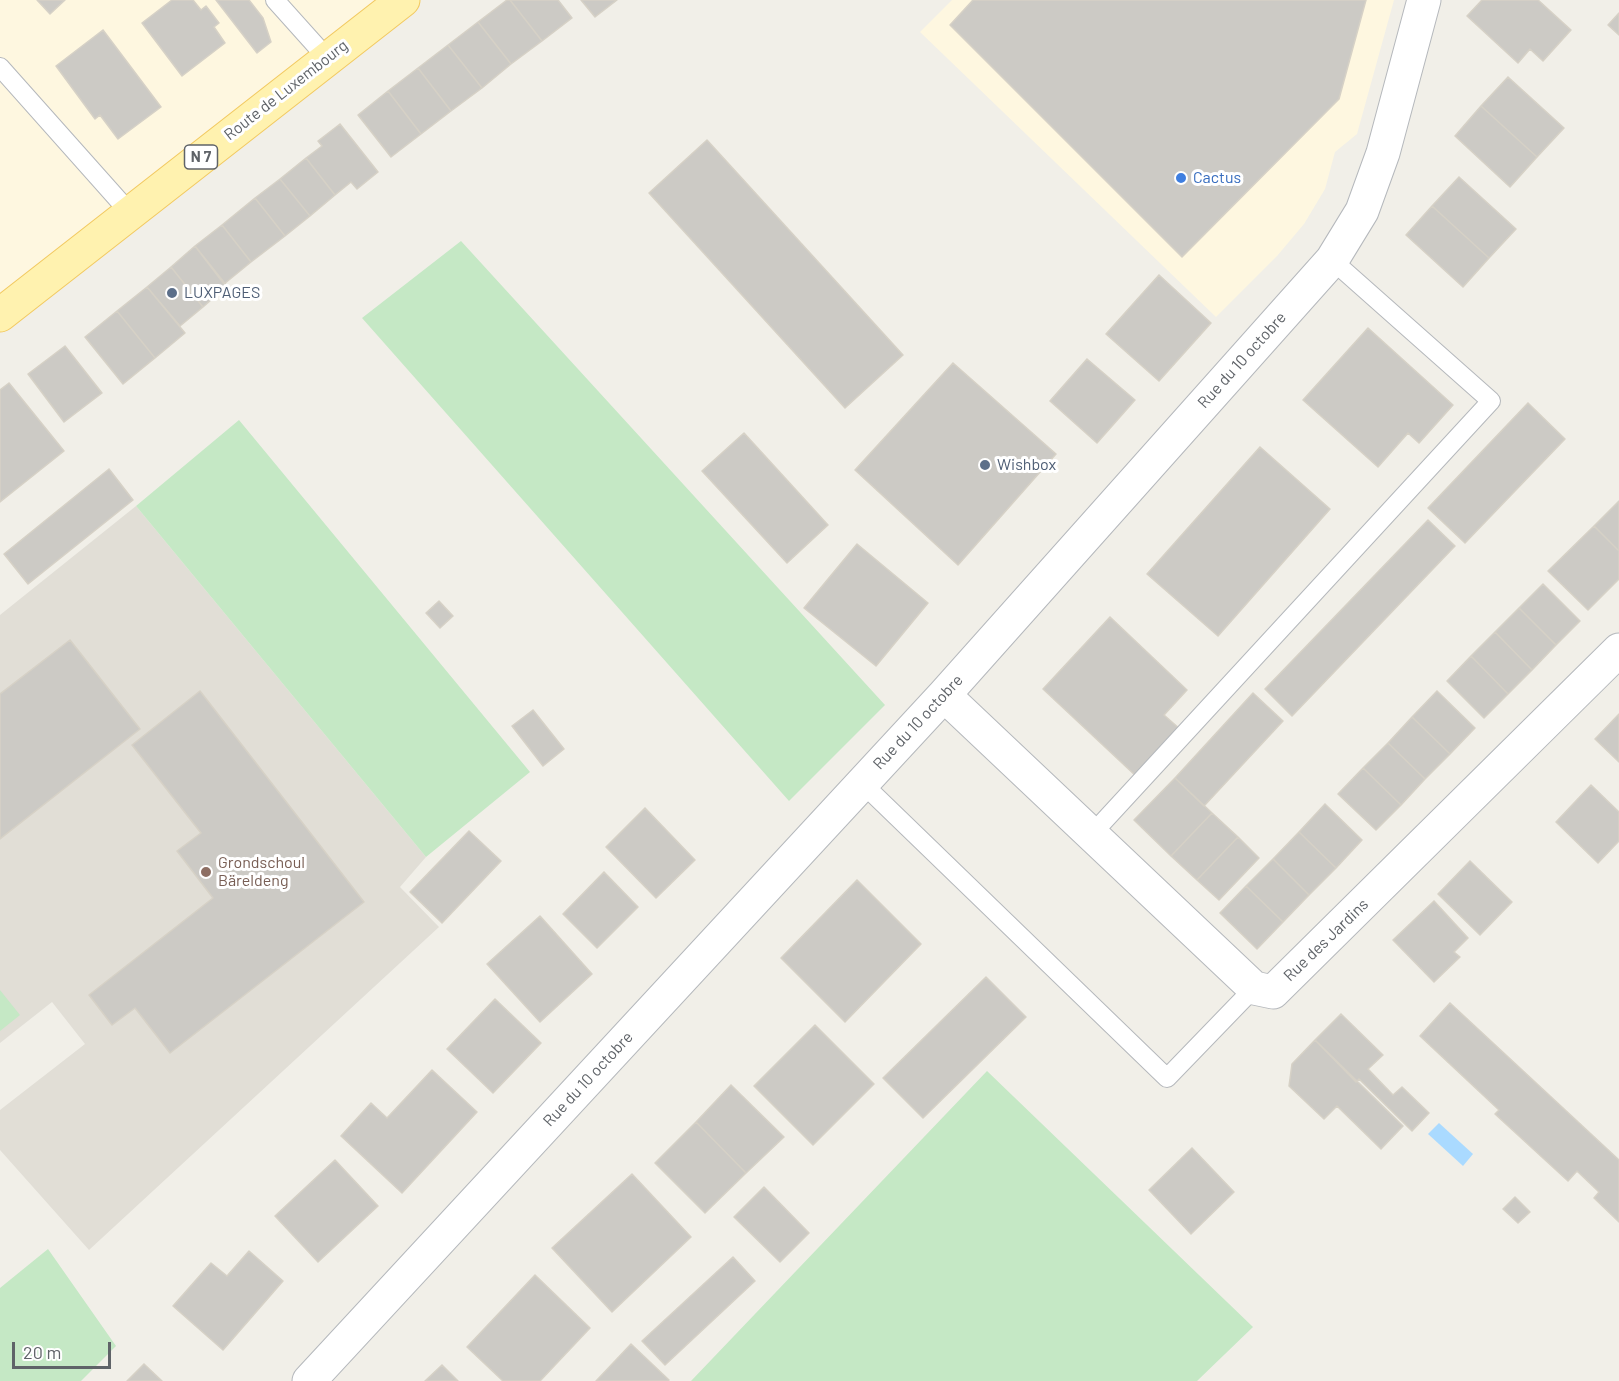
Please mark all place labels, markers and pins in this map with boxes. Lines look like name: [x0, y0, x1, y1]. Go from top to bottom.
place label: Cactus: [1193, 168, 1241, 188]
marker: Cactus: [1174, 171, 1188, 185]
place label: LUXPAGES: [184, 283, 260, 303]
marker: LUXPAGES: [165, 286, 179, 300]
place label: Wishbox: [997, 455, 1056, 475]
marker: Wishbox: [978, 458, 992, 472]
place label: Grondschoul Bäreldeng: [218, 853, 305, 891]
marker: Grondschoul Bäreldeng: [199, 865, 213, 879]

